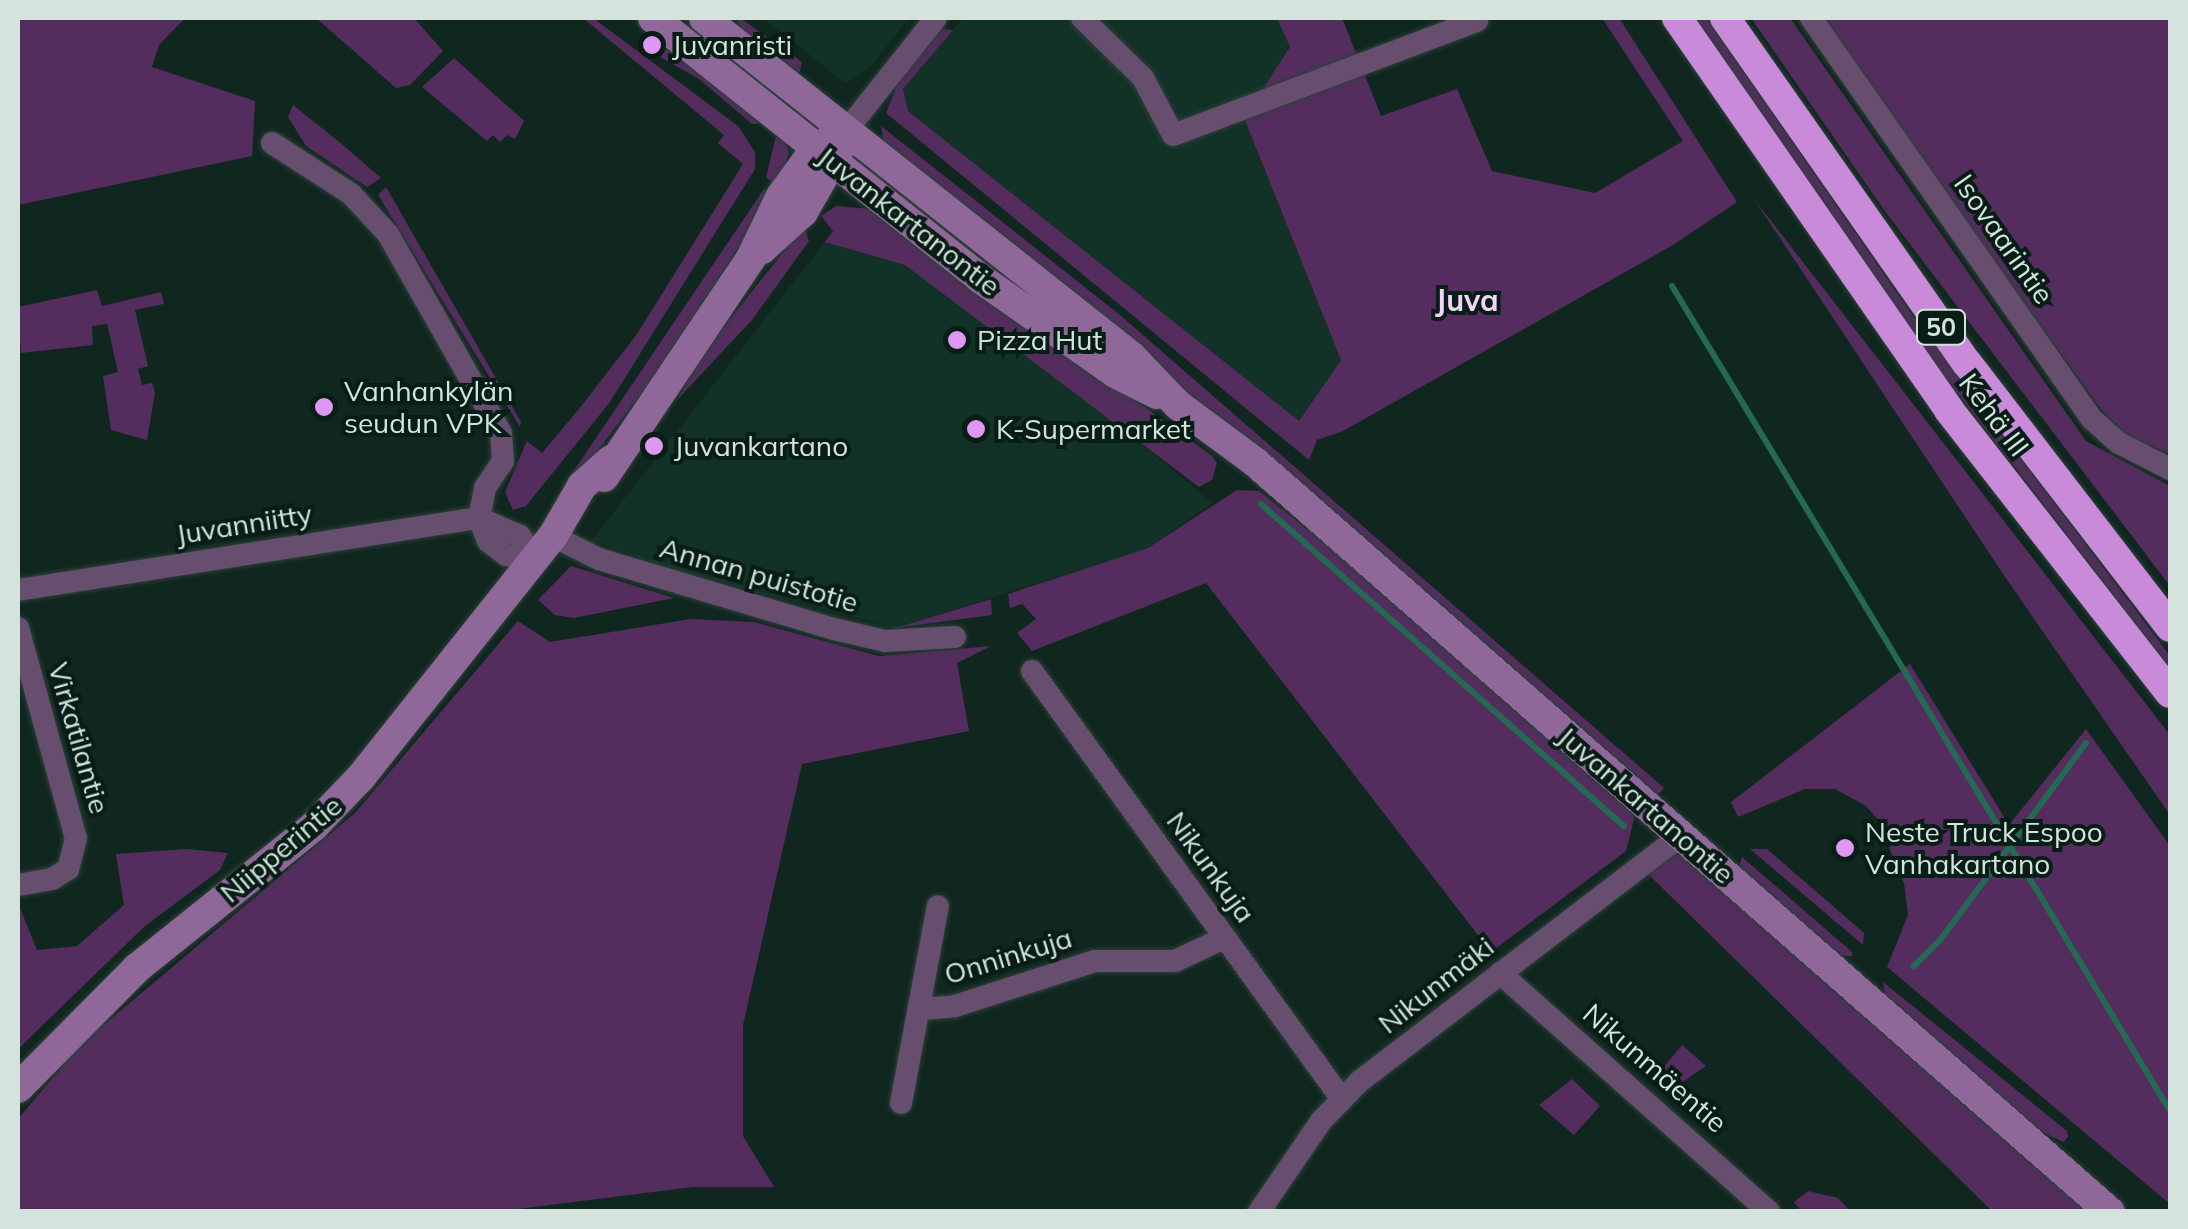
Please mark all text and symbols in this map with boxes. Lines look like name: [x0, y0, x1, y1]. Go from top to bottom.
place label: Juvanristi: [672, 28, 792, 62]
marker: Juvanristi: [641, 34, 663, 56]
street label: Juvankartanontie: [811, 139, 1007, 303]
street label: Isovaarintie: [1947, 168, 2061, 310]
district label: Juva: [1435, 282, 1499, 318]
road number: 50: [1916, 307, 1966, 347]
place label: Pizza Hut: [977, 323, 1102, 357]
marker: Pizza Hut: [946, 329, 968, 351]
street label: Kehä III: [1952, 367, 2036, 463]
place label: Vanhankylän seudun VPK: [344, 374, 513, 440]
marker: Vanhankylän seudun VPK: [313, 396, 335, 418]
place label: K-Supermarket: [996, 412, 1191, 446]
marker: K-Supermarket: [965, 418, 987, 440]
place label: Juvankartano: [674, 429, 848, 463]
marker: Juvankartano: [643, 435, 665, 457]
street label: Juvanniitty: [174, 497, 314, 551]
street label: Annan puistotie: [656, 531, 862, 619]
street label: Virkatilantie: [41, 659, 117, 817]
street label: Juvankartanontie: [1551, 719, 1741, 891]
street label: Niipperintie: [214, 789, 348, 909]
street label: Nikunkuja: [1160, 805, 1262, 929]
place label: Neste Truck Espoo Vanhakartano: [1865, 815, 2103, 881]
marker: Neste Truck Espoo Vanhakartano: [1834, 837, 1856, 859]
street label: Onninkuja: [940, 921, 1076, 991]
street label: Nikunmäki: [1372, 930, 1500, 1040]
street label: Nikunmäentie: [1576, 997, 1734, 1139]

